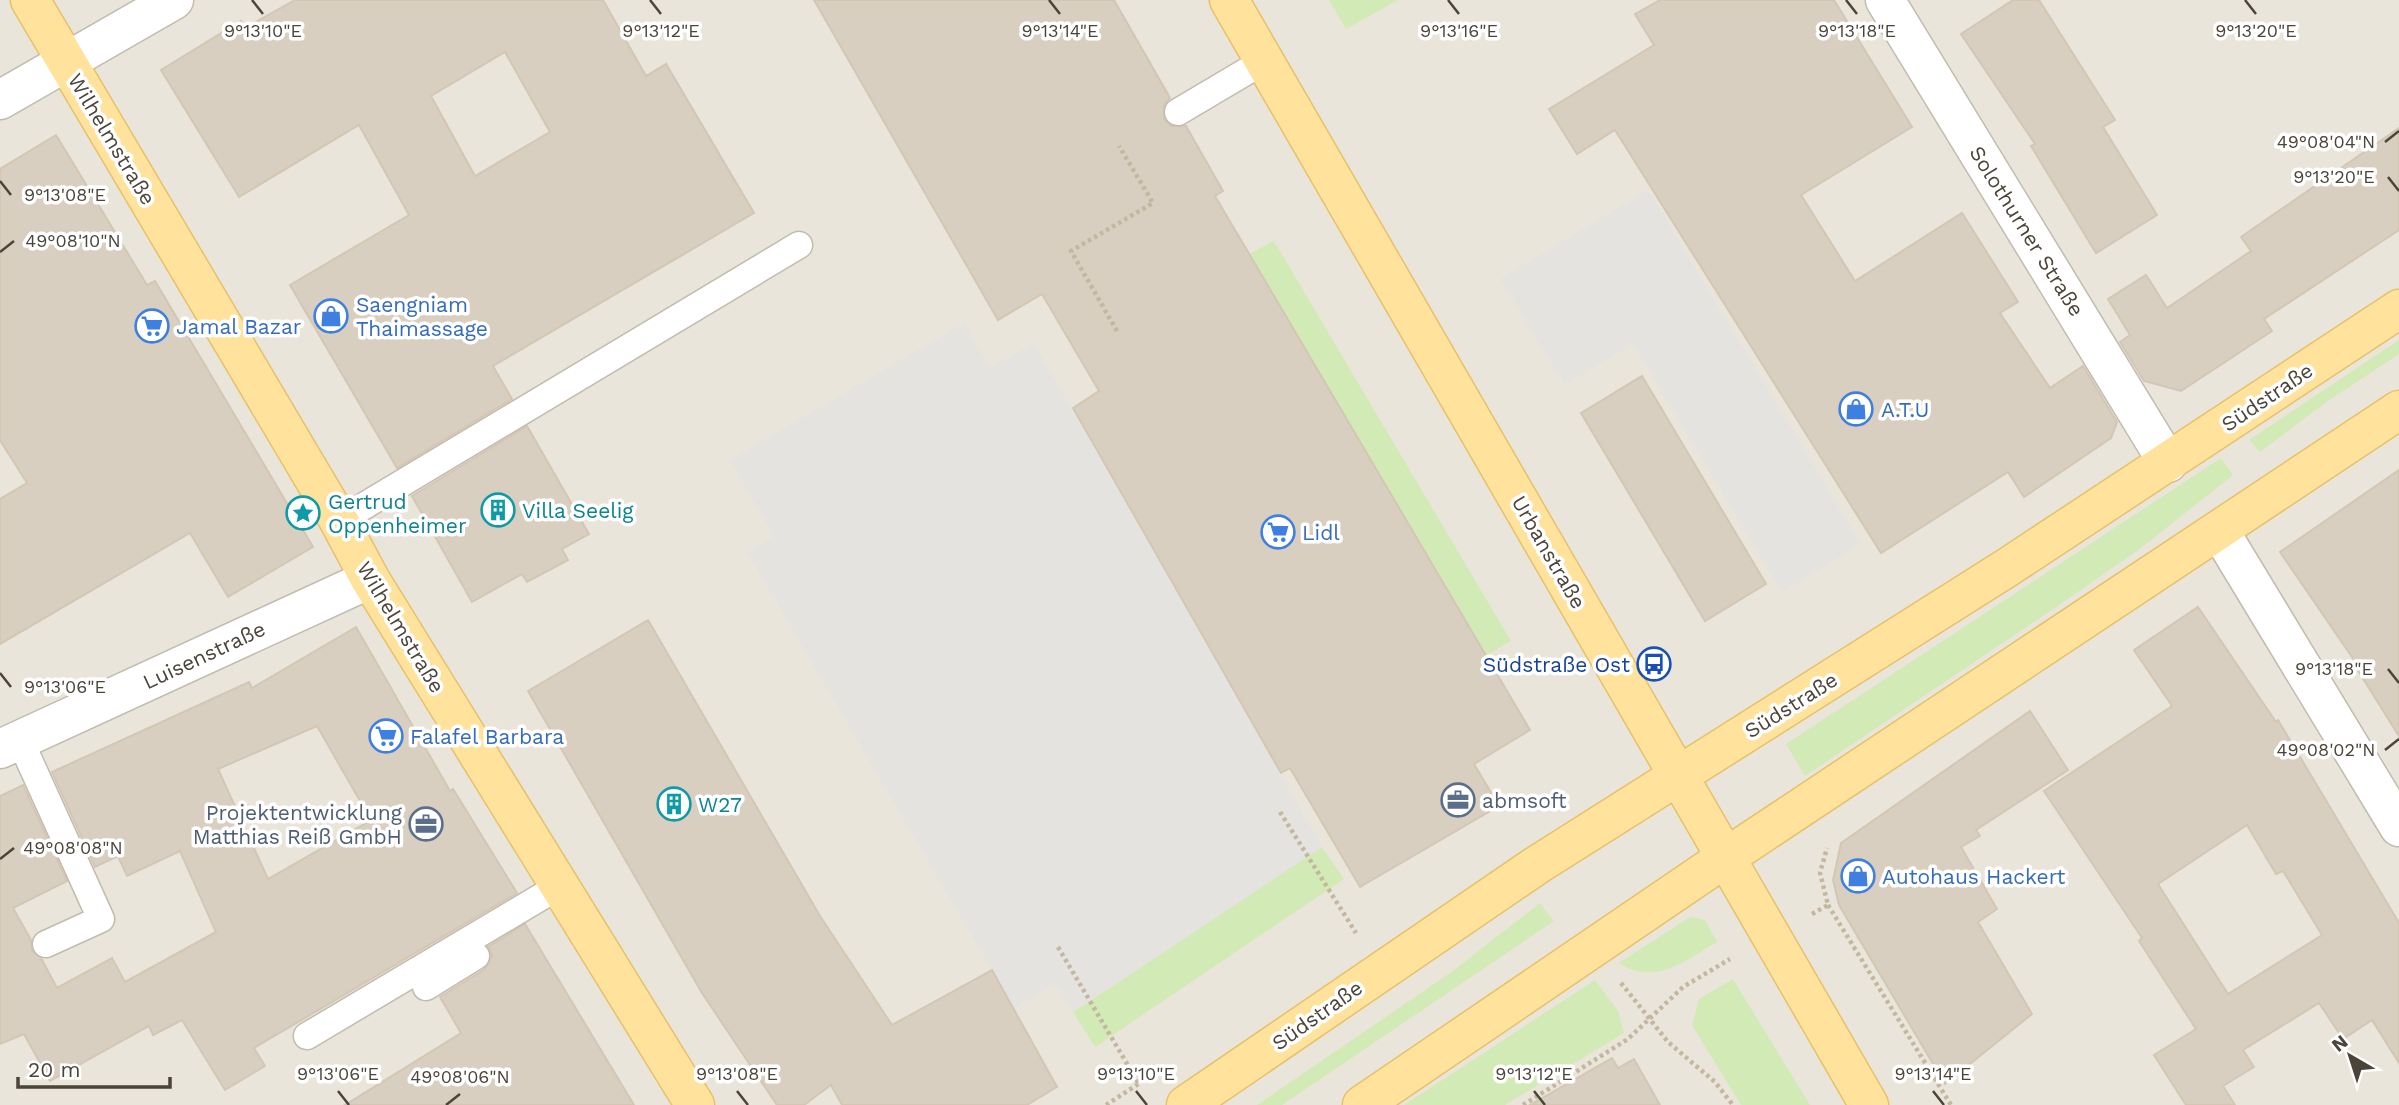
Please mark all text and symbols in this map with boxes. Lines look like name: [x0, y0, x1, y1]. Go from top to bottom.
text: 9°13'10"E: [224, 20, 302, 41]
text: 9°13'12"E: [622, 20, 700, 41]
text: 9°13'14"E: [1022, 20, 1098, 41]
text: 9°13'16"E: [1420, 20, 1498, 41]
text: 9°13'18"E: [1818, 20, 1896, 41]
text: 9°13'20"E: [2215, 20, 2297, 41]
street label: Wilhelmstraße: [63, 69, 161, 209]
text: 49°08'04"N: [2277, 131, 2375, 152]
street label: Solothurner Straße: [1964, 141, 2090, 321]
text: 9°13'20"E: [2293, 166, 2375, 187]
text: 9°13'08"E: [24, 184, 106, 205]
text: 49°08'10"N: [25, 230, 121, 251]
place label: Saengniam Thaimassage: [356, 292, 488, 341]
shop icon: Saengniam Thaimassage: [312, 297, 350, 335]
supermarket icon: Jamal Bazar: [133, 307, 171, 345]
place label: Jamal Bazar: [176, 314, 302, 339]
street label: Südstraße: [2217, 357, 2317, 437]
shop icon: A.T.U: [1837, 390, 1875, 428]
place label: A.T.U: [1881, 397, 1929, 422]
place label: Gertrud Oppenheimer: [328, 489, 467, 538]
building icon: Villa Seelig: [479, 491, 517, 529]
street label: Urbanstraße: [1507, 491, 1591, 613]
place icon: Gertrud Oppenheimer: [284, 494, 322, 532]
place label: Villa Seelig: [522, 498, 634, 523]
supermarket icon: Lidl: [1259, 513, 1297, 551]
place label: Lidl: [1302, 520, 1340, 545]
street label: Wilhelmstraße: [352, 557, 450, 697]
street label: Luisenstraße: [139, 616, 269, 694]
bus stop icon: Südstraße Ost: [1635, 645, 1673, 683]
place label: Südstraße Ost: [1483, 652, 1630, 677]
text: 9°13'18"E: [2295, 658, 2373, 679]
street label: Südstraße: [1740, 667, 1842, 743]
text: 9°13'06"E: [24, 676, 106, 697]
supermarket icon: Falafel Barbara: [367, 717, 405, 755]
place label: Falafel Barbara: [410, 724, 564, 749]
text: 49°08'02"N: [2276, 739, 2376, 760]
office icon: abmsoft: [1439, 781, 1477, 819]
building icon: W27: [655, 785, 693, 823]
place label: abmsoft: [1482, 788, 1567, 813]
place label: W27: [698, 792, 742, 817]
place label: Projektentwicklung Matthias Reiß GmbH: [193, 800, 403, 849]
office icon: Projektentwicklung Matthias Reiß GmbH: [407, 805, 445, 843]
text: 49°08'08"N: [23, 837, 123, 858]
shop icon: Autohaus Hackert: [1839, 857, 1877, 895]
place label: Autohaus Hackert: [1882, 864, 2066, 889]
street label: Südstraße: [1267, 975, 1367, 1055]
north arrow: [2315, 1021, 2385, 1091]
text: N: [2327, 1030, 2352, 1057]
scale bar: [18, 1046, 170, 1090]
text: 20 m: [28, 1057, 80, 1082]
text: 9°13'06"E: [297, 1063, 379, 1084]
text: 9°13'08"E: [696, 1063, 778, 1084]
text: 9°13'10"E: [1097, 1063, 1175, 1084]
text: 9°13'12"E: [1495, 1063, 1573, 1084]
text: 9°13'14"E: [1895, 1063, 1971, 1084]
text: 49°08'06"N: [410, 1066, 510, 1087]

